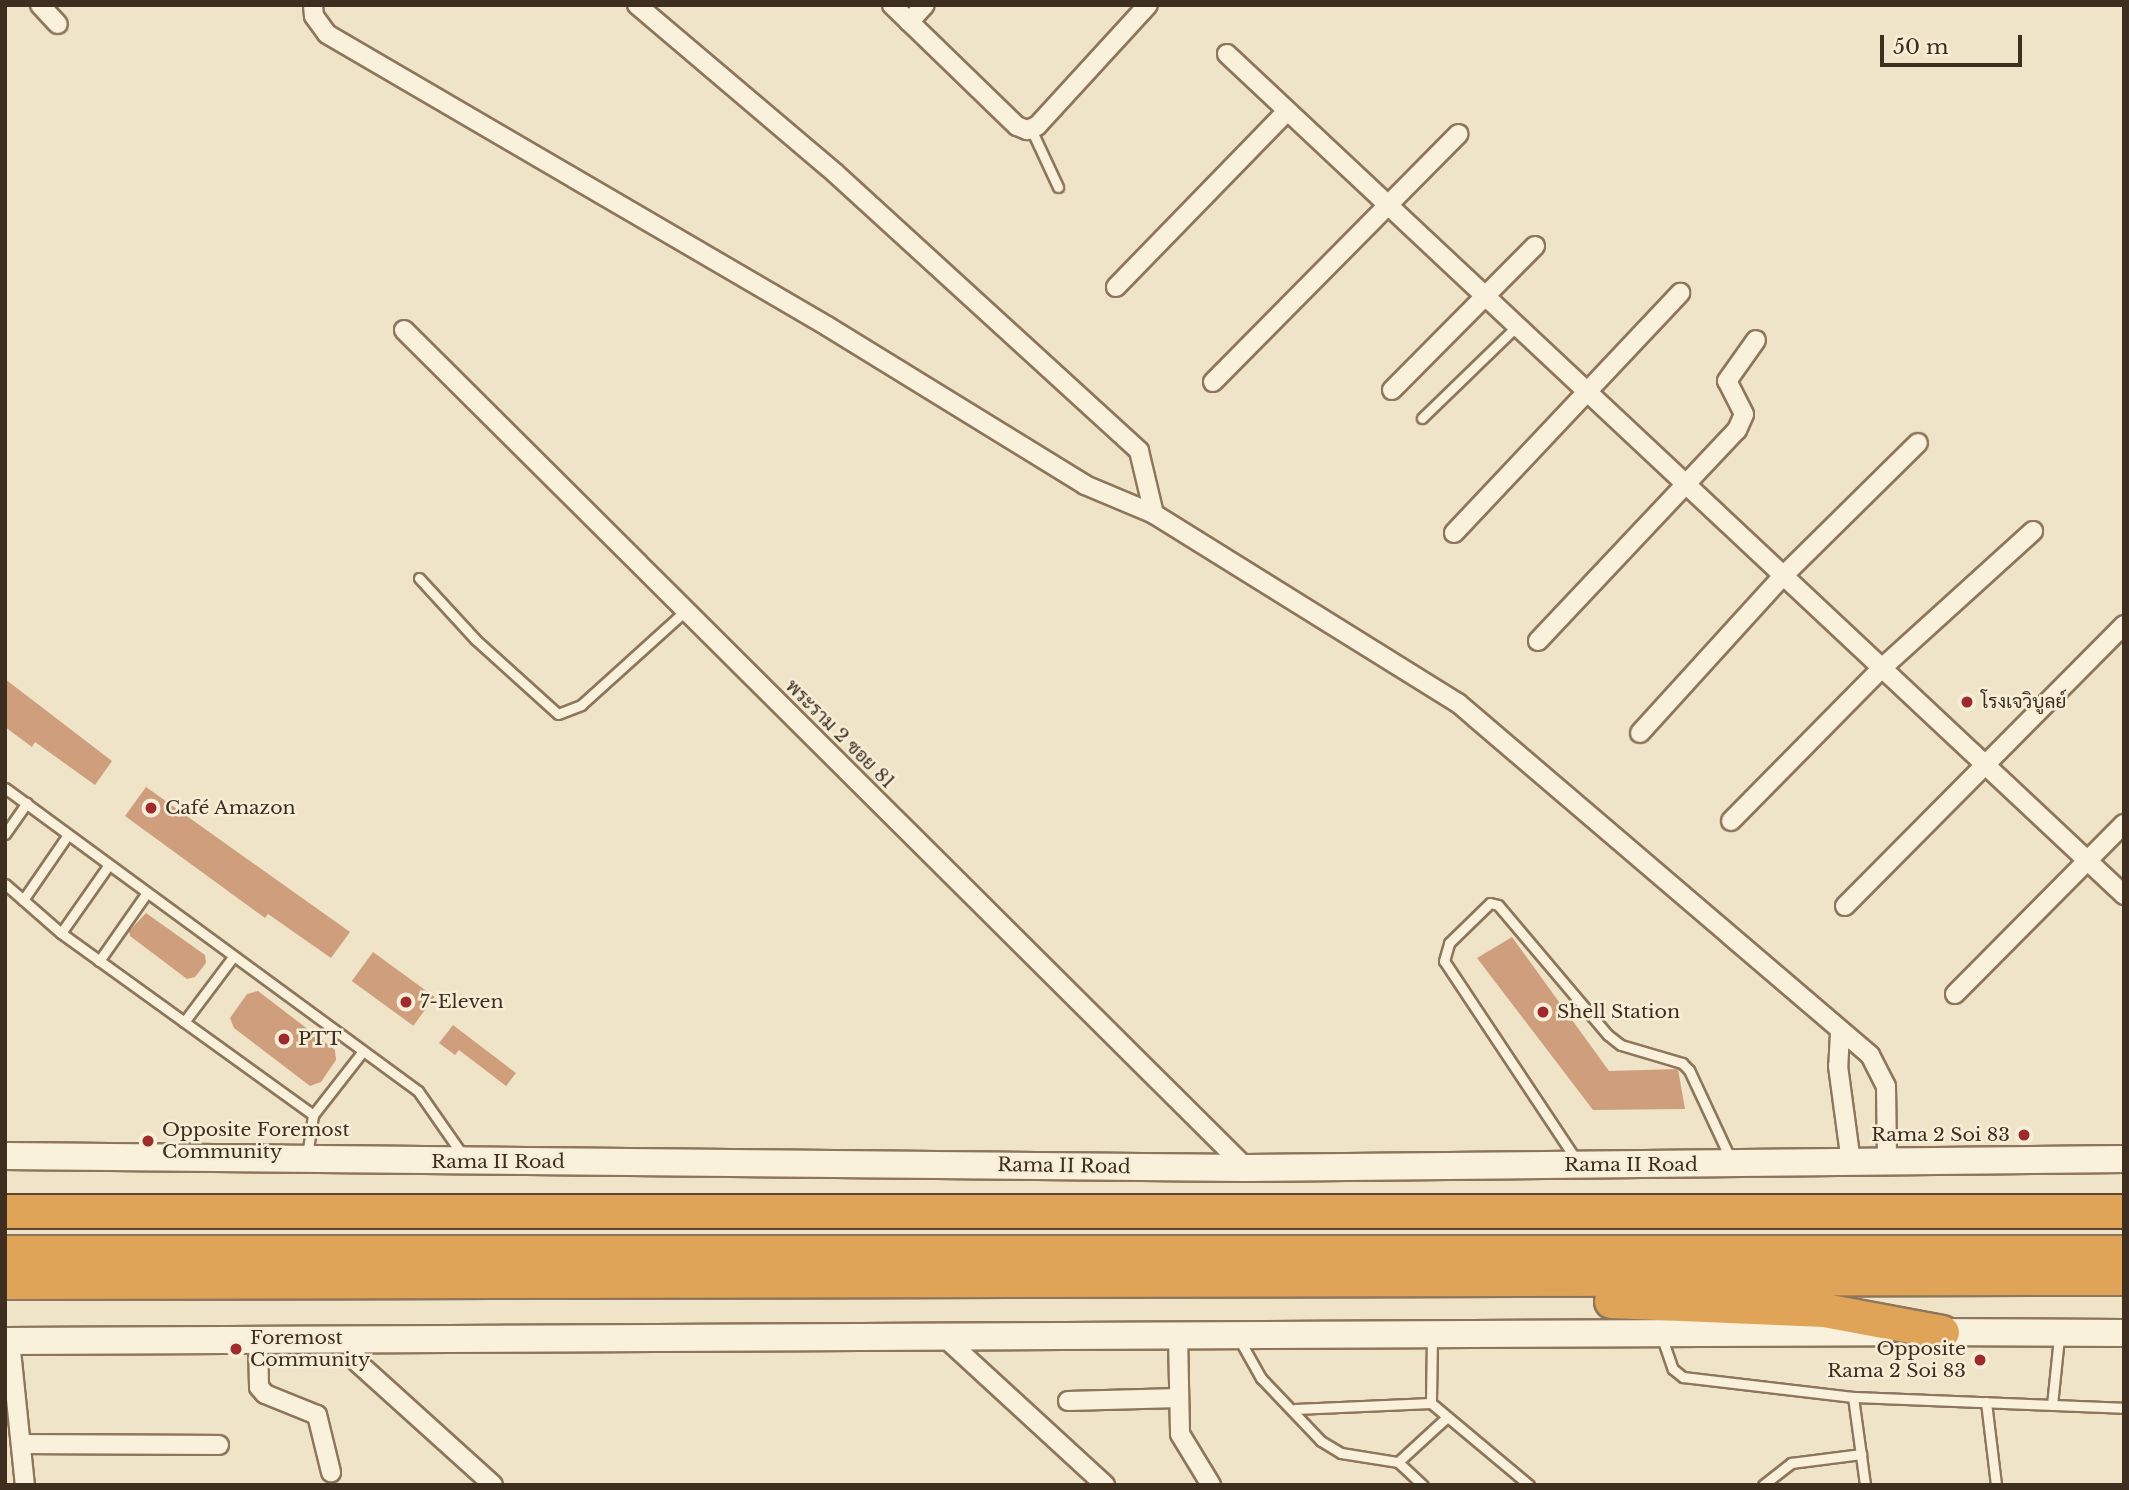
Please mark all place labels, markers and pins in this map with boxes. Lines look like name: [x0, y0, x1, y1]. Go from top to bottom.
place label: โรงเจวิบูลย์: [1981, 691, 2066, 713]
marker: โรงเจวิบูลย์: [1959, 694, 1975, 710]
place label: Café Amazon: [165, 797, 296, 819]
marker: Café Amazon: [143, 800, 159, 816]
place label: 7-Eleven: [420, 991, 504, 1013]
marker: 7-Eleven: [398, 994, 414, 1010]
place label: Shell Station: [1557, 1001, 1680, 1023]
marker: Shell Station: [1535, 1004, 1551, 1020]
place label: PTT: [298, 1028, 342, 1050]
marker: PTT: [276, 1031, 292, 1047]
place label: Opposite Foremost Community: [162, 1119, 350, 1163]
place label: Rama 2 Soi 83: [1871, 1124, 2010, 1146]
marker: Rama 2 Soi 83: [2016, 1127, 2032, 1143]
marker: Opposite Foremost Community: [140, 1133, 156, 1149]
place label: Foremost Community: [250, 1327, 370, 1371]
place label: Opposite Rama 2 Soi 83: [1827, 1338, 1966, 1382]
marker: Foremost Community: [228, 1341, 244, 1357]
marker: Opposite Rama 2 Soi 83: [1972, 1352, 1988, 1368]

